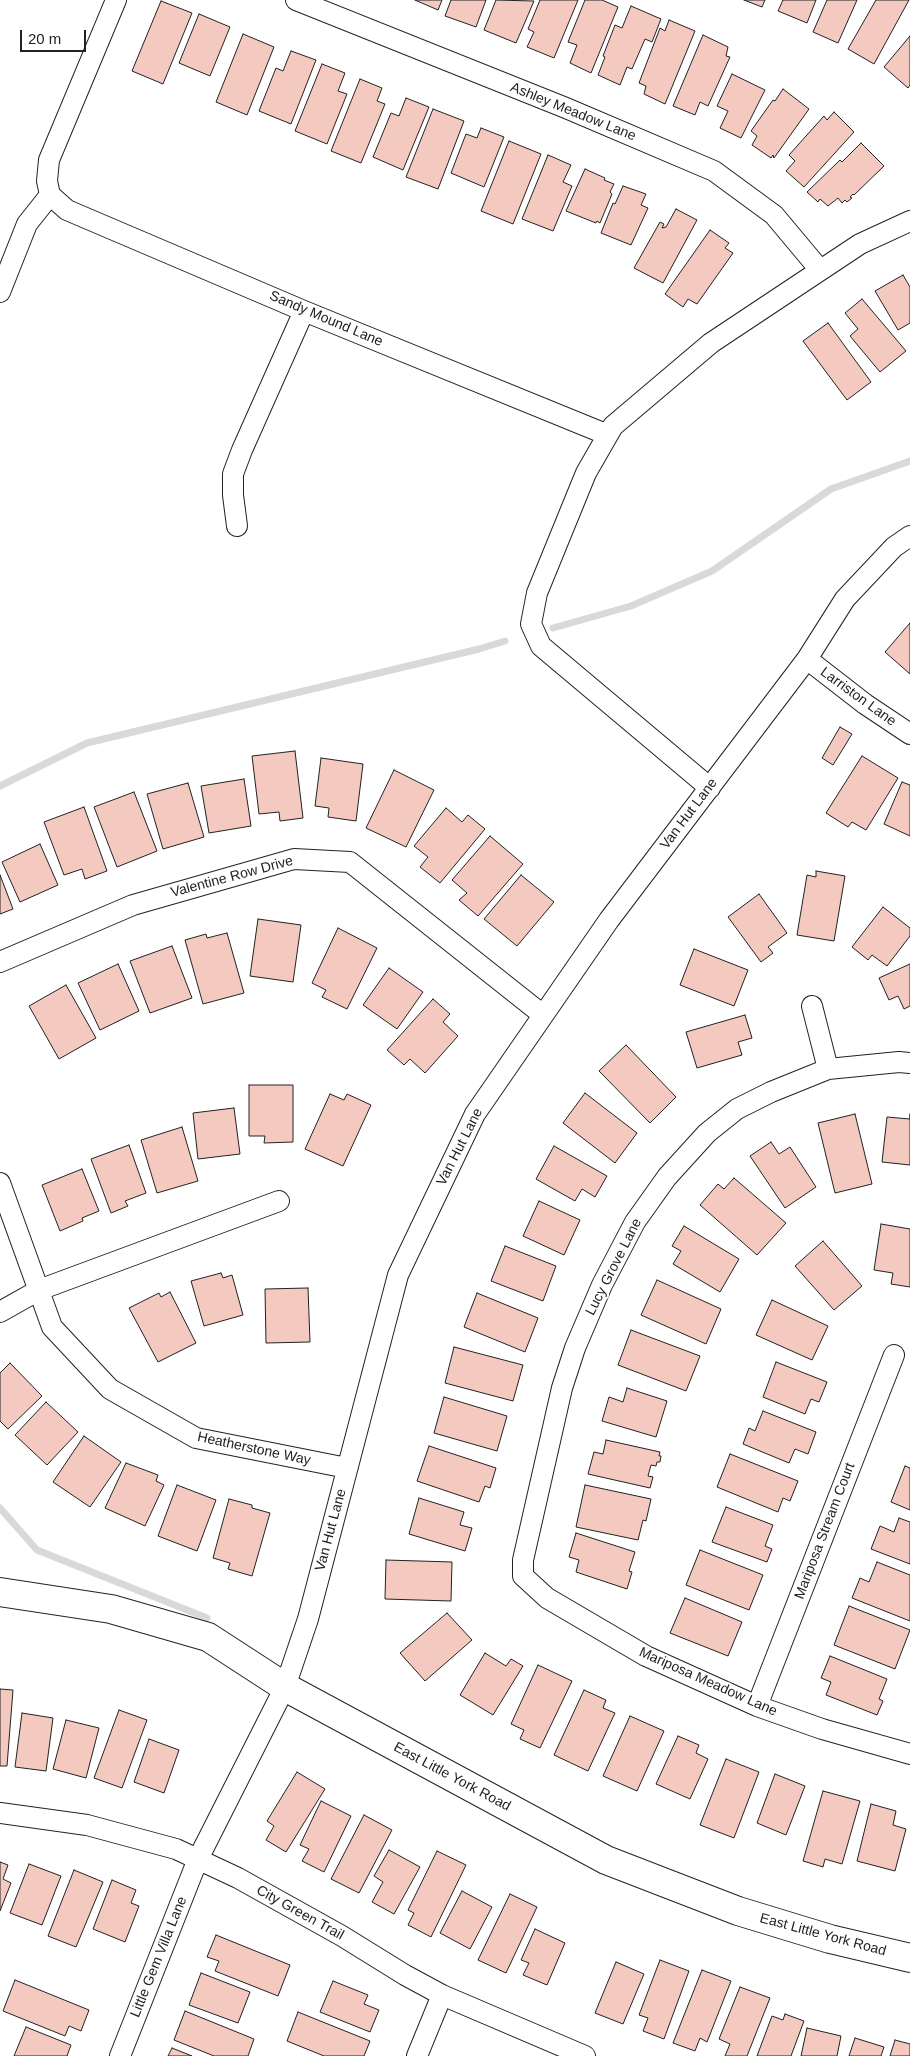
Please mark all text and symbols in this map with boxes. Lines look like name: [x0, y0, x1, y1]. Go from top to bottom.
scale bar: [22, 20, 89, 52]
text: 20 m: [28, 30, 61, 47]
street label: Ashley Meadow Lane: [508, 79, 638, 145]
street label: Sandy Mound Lane: [267, 288, 385, 350]
street label: Larriston Lane: [817, 664, 899, 730]
street label: Van Hut Lane: [657, 775, 721, 853]
street label: Valentine Row Drive: [169, 853, 295, 901]
street label: Van Hut Lane: [433, 1106, 487, 1188]
street label: Lucy Grove Lane: [582, 1216, 646, 1318]
street label: Heatherstone Way: [196, 1429, 312, 1469]
street label: Mariposa Stream Court: [791, 1460, 859, 1602]
street label: Van Hut Lane: [312, 1487, 350, 1573]
street label: Mariposa Meadow Lane: [636, 1644, 780, 1720]
street label: East Little York Road: [391, 1739, 513, 1815]
street label: City Green Trail: [253, 1882, 347, 1944]
street label: Little Gem Villa Lane: [127, 1894, 191, 2020]
street label: East Little York Road: [758, 1910, 888, 1960]

